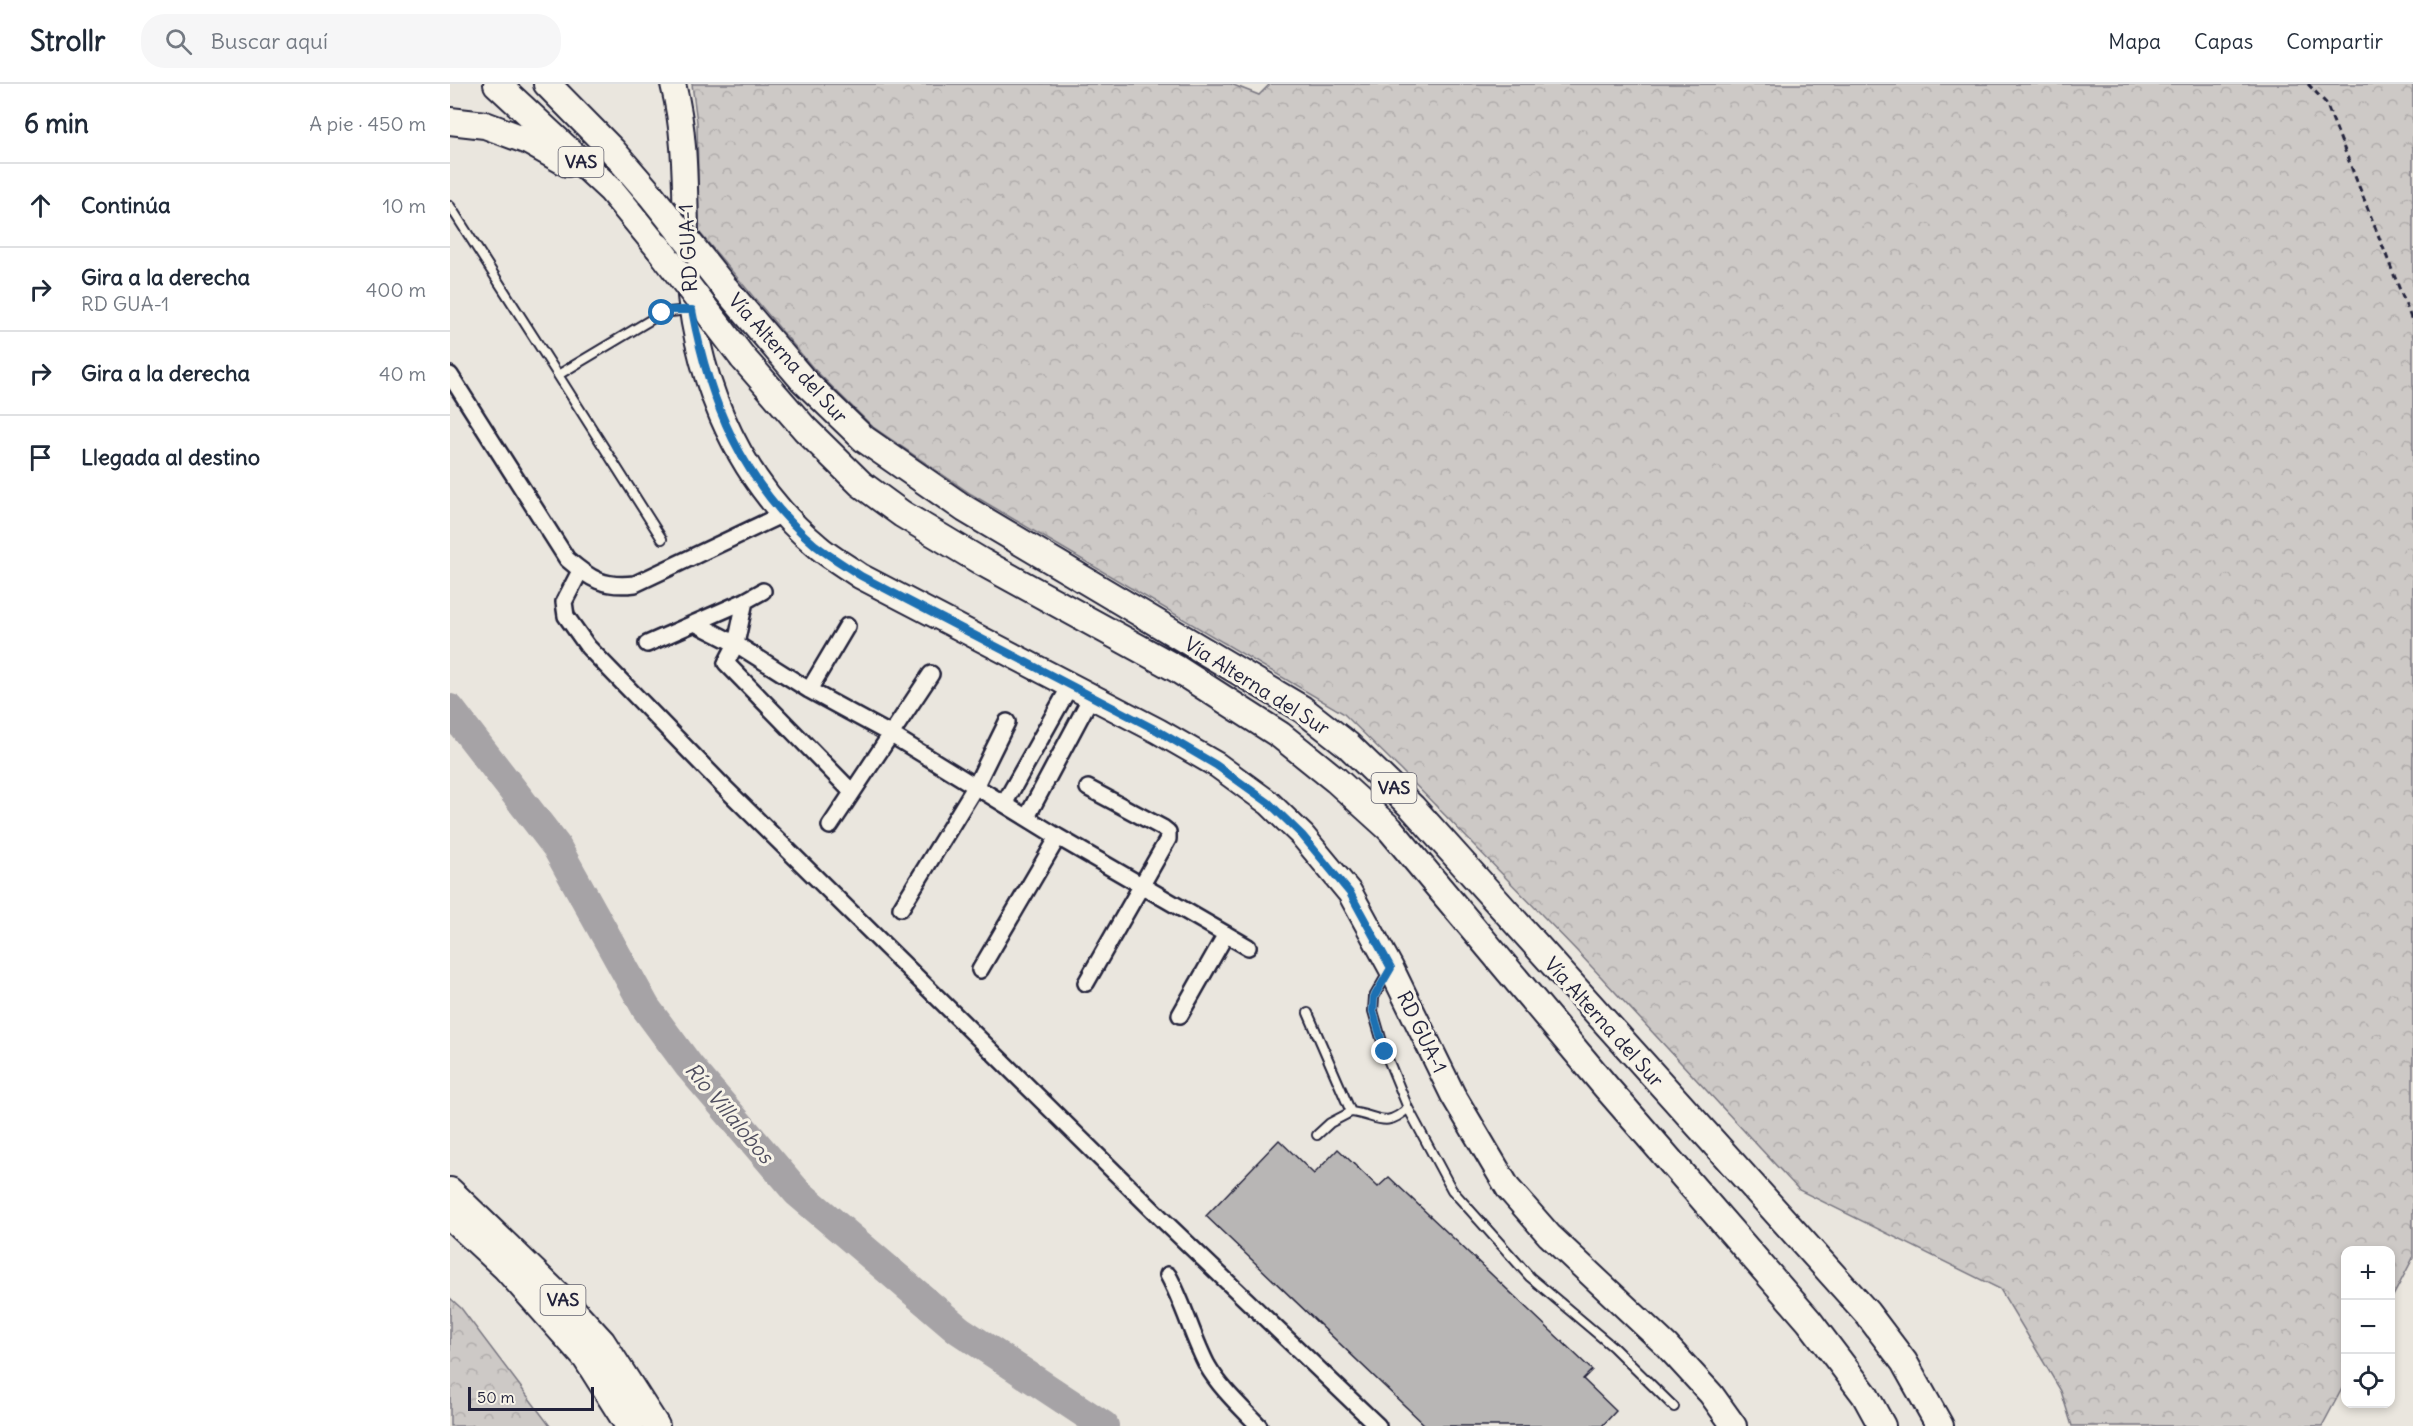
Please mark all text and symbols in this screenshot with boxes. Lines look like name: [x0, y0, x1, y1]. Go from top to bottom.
search box: [141, 14, 561, 68]
text: Strollr: [30, 23, 105, 59]
icon: search: [162, 25, 195, 58]
text: Buscar aquí: [210, 27, 328, 55]
text: Mapa: [2108, 28, 2161, 55]
text: Capas: [2194, 28, 2253, 55]
text: Compartir: [2286, 28, 2383, 55]
text: 6 min: [24, 107, 89, 140]
text: A pie · 450 m: [309, 111, 426, 136]
road number: VAS: [558, 147, 604, 177]
icon: ahead: [24, 189, 57, 222]
text: Continúa: [81, 191, 170, 219]
text: 10 m: [383, 193, 426, 218]
street label: RD GUA-1: [673, 203, 702, 293]
text: Gira a la derecha: [81, 263, 250, 291]
icon: right: [24, 273, 57, 306]
text: 400 m: [366, 277, 426, 302]
street label: Vía Alterna del Sur: [723, 287, 853, 428]
text: RD GUA-1: [81, 291, 169, 316]
route start: [648, 299, 674, 325]
icon: right: [24, 357, 57, 390]
text: Gira a la derecha: [81, 359, 250, 387]
text: 40 m: [379, 361, 426, 386]
icon: arrive: [24, 441, 57, 474]
text: Llegada al destino: [81, 443, 260, 471]
street label: Vía Alterna del Sur: [1180, 631, 1334, 740]
road number: VAS: [1372, 773, 1416, 803]
street label: Vía Alterna del Sur: [1539, 951, 1669, 1092]
street label: RD GUA-1: [1392, 987, 1453, 1077]
route end: [1371, 1038, 1397, 1064]
water label: Río Villalobos: [679, 1057, 780, 1170]
map controls: [2341, 1246, 2395, 1408]
button: +: [2341, 1246, 2395, 1300]
road number: VAS: [540, 1285, 586, 1315]
button: −: [2341, 1300, 2395, 1354]
button: locate: [2341, 1354, 2395, 1408]
scale bar: [468, 1384, 594, 1412]
text: 50 m: [477, 1387, 515, 1407]

